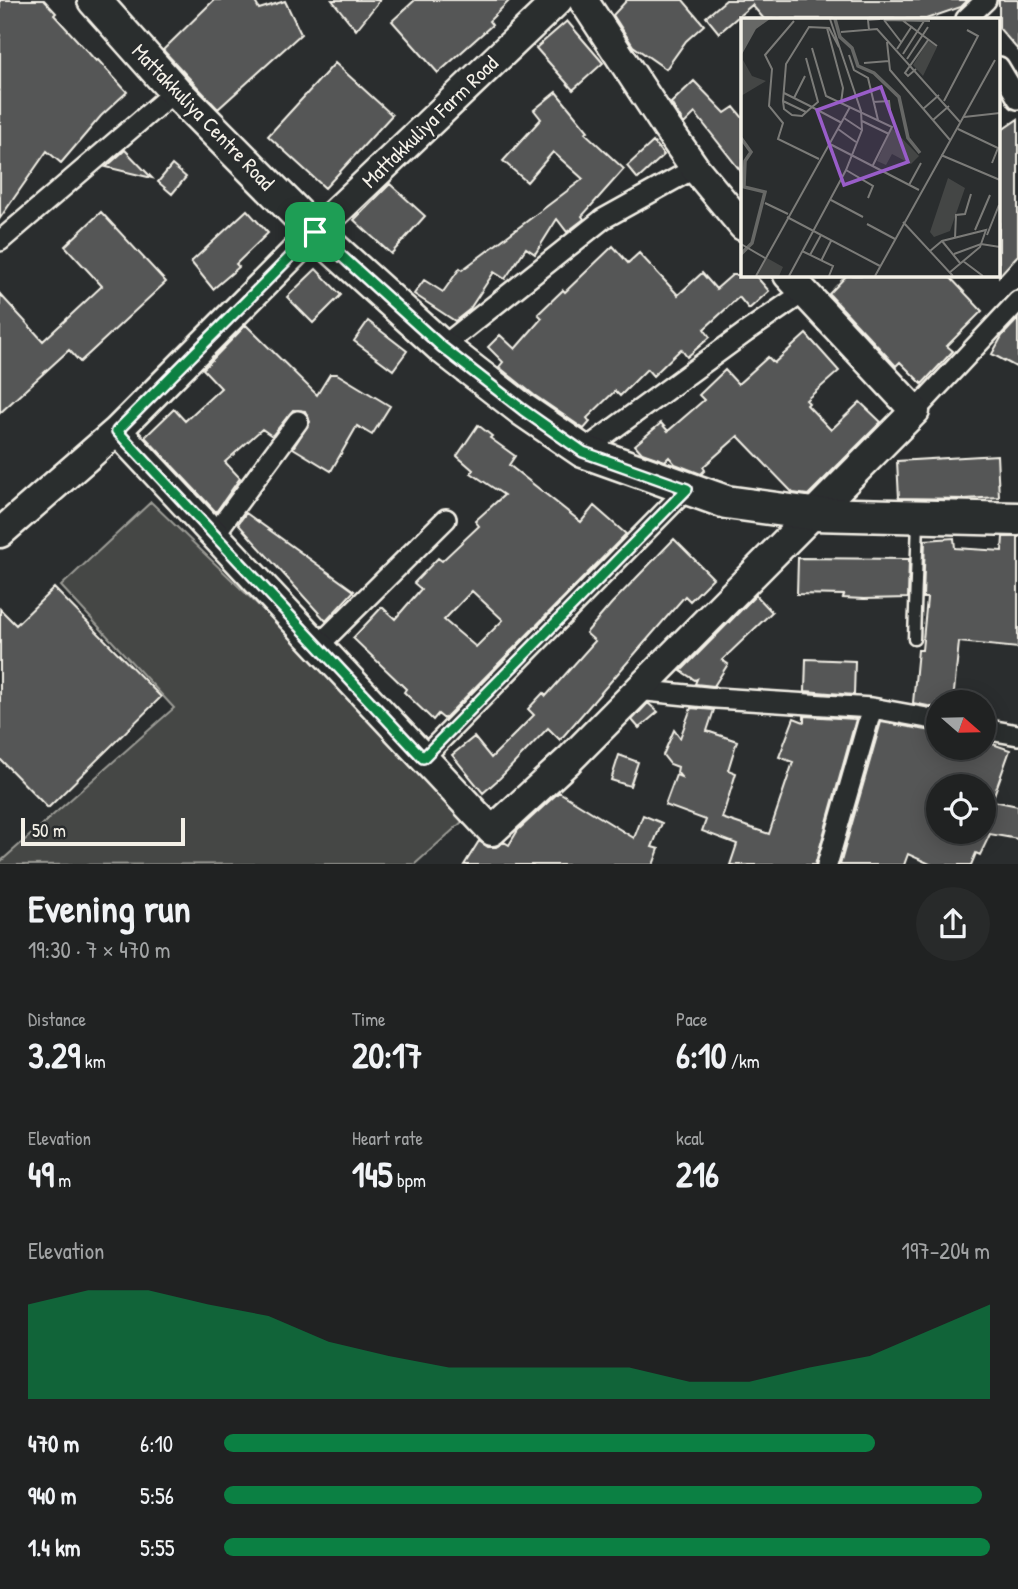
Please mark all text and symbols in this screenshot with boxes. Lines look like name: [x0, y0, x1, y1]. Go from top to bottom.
inset map: [741, 18, 1000, 276]
street label: Mattakkuliya Centre Road: [126, 37, 281, 196]
street label: Mattakkuliya Farm Road: [355, 49, 504, 194]
pin: [285, 202, 345, 262]
icon: arrive: [296, 213, 334, 251]
north arrow: [926, 690, 996, 760]
map controls: [926, 690, 996, 844]
button: locate: [926, 774, 996, 844]
scale bar: [21, 816, 186, 847]
text: 50 m: [32, 817, 66, 843]
text: Evening run: [28, 882, 191, 934]
button: share: [916, 887, 990, 961]
text: 19:30 · 7 × 470 m: [28, 934, 170, 965]
text: Distance: [28, 1006, 86, 1032]
text: Time: [352, 1006, 386, 1032]
text: Pace: [676, 1006, 708, 1032]
text: 3.29: [28, 1032, 80, 1079]
text: 20:17: [352, 1032, 422, 1079]
text: 6:10: [676, 1032, 726, 1079]
text: km: [80, 1048, 106, 1074]
text: /km: [726, 1048, 760, 1074]
text: Elevation: [28, 1125, 91, 1151]
text: Heart rate: [352, 1125, 423, 1151]
text: kcal: [676, 1125, 704, 1151]
text: 49: [28, 1151, 54, 1198]
text: 145: [352, 1151, 393, 1198]
text: 216: [676, 1151, 719, 1198]
text: m: [54, 1167, 71, 1193]
text: bpm: [393, 1167, 426, 1193]
text: Elevation: [28, 1235, 104, 1266]
text: 197–204 m: [902, 1235, 990, 1266]
text: 470 m: [28, 1428, 79, 1459]
text: 6:10: [140, 1428, 173, 1459]
text: 940 m: [28, 1480, 76, 1511]
text: 5:56: [140, 1480, 174, 1511]
text: 1.4 km: [28, 1532, 80, 1563]
text: 5:55: [140, 1532, 175, 1563]

